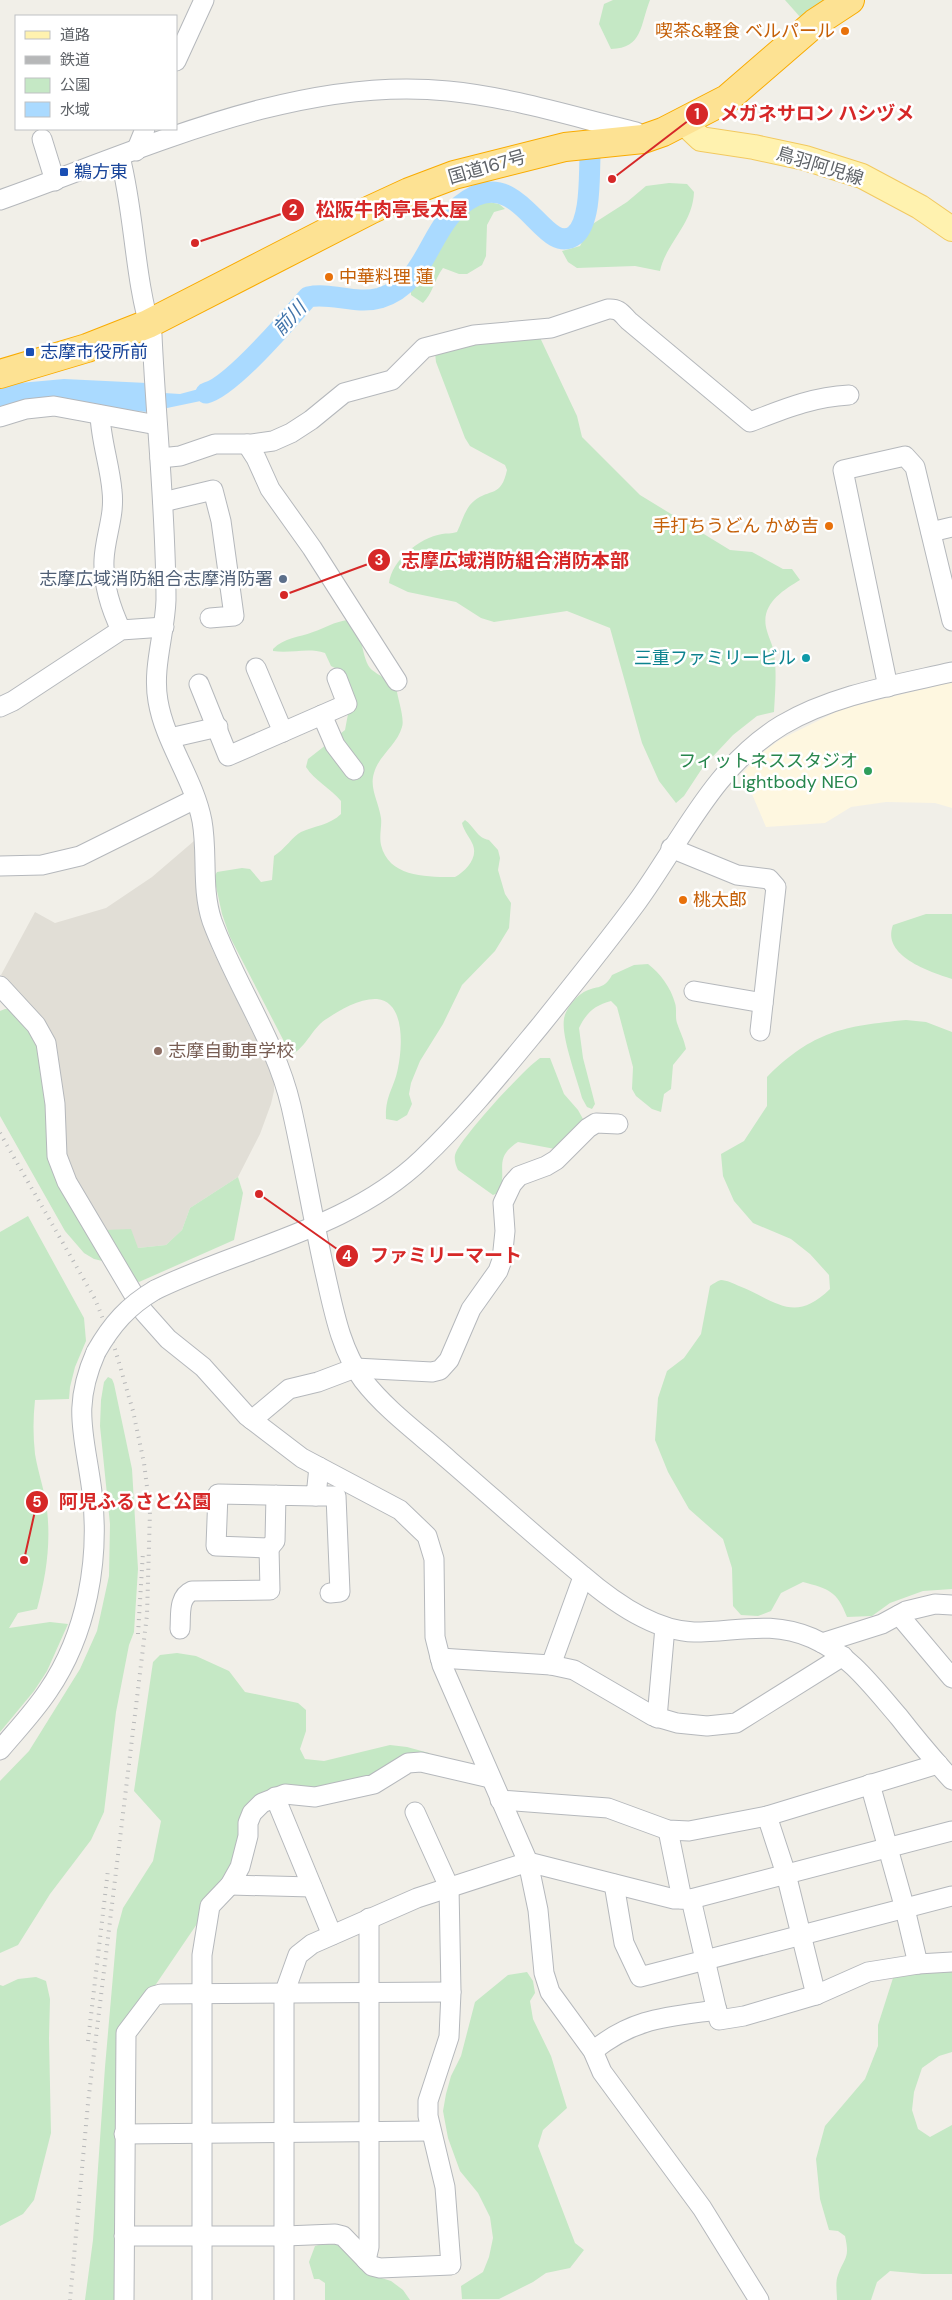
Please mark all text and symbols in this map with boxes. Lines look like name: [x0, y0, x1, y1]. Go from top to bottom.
legend: [15, 15, 178, 130]
place label: 喫茶&軽食 ベルパール: [655, 19, 835, 43]
text: 道路: [60, 25, 90, 45]
marker: 喫茶&軽食 ベルパール: [839, 25, 851, 37]
text: 鉄道: [60, 50, 90, 70]
text: 公園: [60, 75, 90, 95]
callout: メガネサロン ハシヅメ: [684, 97, 924, 131]
text: 水域: [60, 100, 90, 120]
text: メガネサロン ハシヅメ: [720, 101, 914, 126]
text: 1: [694, 104, 700, 124]
street label: 鳥羽阿児線: [773, 141, 867, 191]
street label: 国道167号: [445, 144, 529, 190]
place label: 鵜方東: [74, 160, 128, 184]
marker: 鵜方東: [58, 166, 70, 178]
callout: 松阪牛肉亭長太屋: [281, 193, 478, 227]
text: 松阪牛肉亭長太屋: [316, 197, 468, 222]
text: 2: [289, 200, 298, 220]
place label: 中華料理 蓮: [339, 265, 434, 289]
marker: 中華料理 蓮: [323, 271, 335, 283]
water label: 前川: [267, 294, 313, 341]
place label: 志摩市役所前: [40, 340, 148, 364]
marker: 志摩市役所前: [24, 346, 36, 358]
place label: 手打ちうどん かめ吉: [652, 514, 819, 538]
marker: 手打ちうどん かめ吉: [823, 520, 835, 532]
callout: 志摩広域消防組合消防本部: [366, 543, 639, 577]
text: 志摩広域消防組合消防本部: [401, 548, 629, 573]
text: 3: [374, 550, 384, 570]
place label: 志摩広域消防組合志摩消防署: [39, 567, 273, 591]
marker: 志摩広域消防組合志摩消防署: [277, 573, 289, 585]
place label: 三重ファミリービル: [634, 646, 796, 670]
marker: 三重ファミリービル: [800, 652, 812, 664]
place label: フィットネススタジオ Lightbody NEO: [678, 749, 858, 794]
marker: フィットネススタジオ Lightbody NEO: [862, 765, 874, 777]
place label: 桃太郎: [693, 888, 747, 912]
marker: 桃太郎: [677, 894, 689, 906]
place label: 志摩自動車学校: [168, 1039, 294, 1063]
marker: 志摩自動車学校: [152, 1045, 164, 1057]
callout: ファミリーマート: [335, 1239, 532, 1273]
text: ファミリーマート: [370, 1243, 522, 1268]
text: 4: [342, 1246, 352, 1266]
callout: 阿児ふるさと公園: [24, 1485, 221, 1519]
text: 阿児ふるさと公園: [59, 1489, 211, 1514]
text: 5: [32, 1492, 42, 1512]

